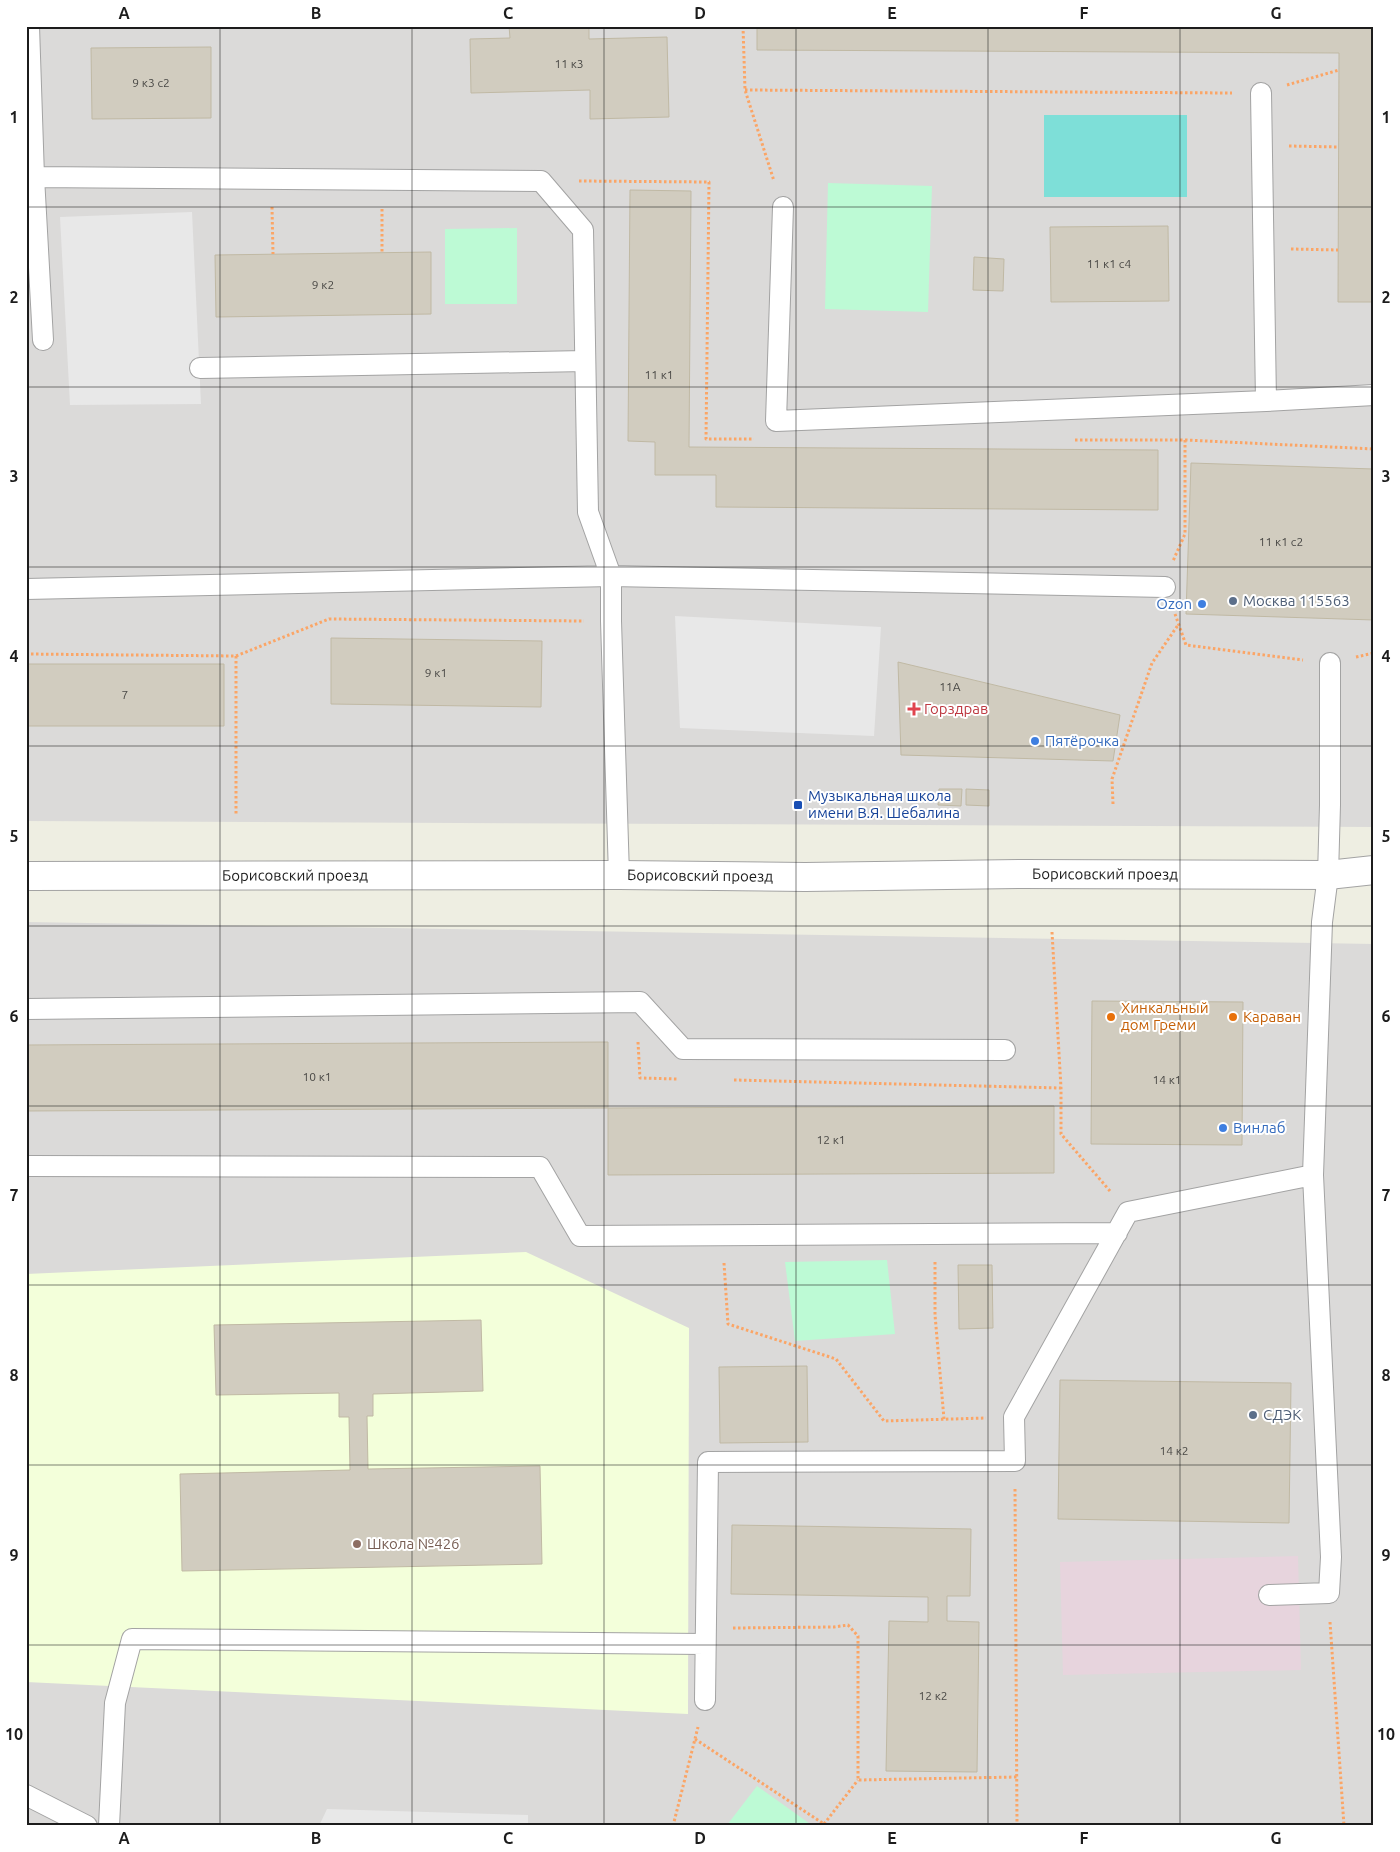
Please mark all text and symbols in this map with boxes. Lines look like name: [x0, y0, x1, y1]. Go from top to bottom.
text: A: [118, 4, 130, 22]
text: B: [311, 4, 321, 22]
text: C: [503, 4, 513, 22]
text: D: [694, 4, 706, 22]
text: E: [887, 4, 897, 22]
text: F: [1080, 4, 1089, 22]
text: G: [1270, 4, 1282, 22]
house number: 11 к3: [554, 57, 584, 70]
house number: 9 к3 с2: [132, 76, 170, 89]
text: 1: [9, 108, 19, 126]
text: 1: [1381, 108, 1391, 126]
house number: 11 к1 с4: [1087, 257, 1131, 270]
house number: 9 к2: [312, 278, 334, 291]
text: 2: [9, 288, 19, 306]
text: 2: [1381, 288, 1391, 306]
house number: 11 к1: [644, 368, 674, 381]
text: 3: [9, 467, 19, 485]
text: 3: [1381, 467, 1391, 485]
house number: 11 к1 с2: [1259, 535, 1303, 548]
place label: Москва 115563: [1243, 592, 1350, 609]
place label: Ozon: [1156, 595, 1192, 612]
marker: Москва 115563: [1227, 595, 1239, 607]
marker: Ozon: [1196, 598, 1208, 610]
text: 4: [9, 647, 19, 665]
text: 4: [1381, 647, 1391, 665]
house number: 9 к1: [425, 666, 447, 679]
house number: 11А: [939, 680, 961, 693]
house number: 7: [122, 688, 128, 701]
place label: Горздрав: [924, 700, 988, 717]
marker: Горздрав: [908, 703, 920, 715]
place label: Пятёрочка: [1045, 732, 1119, 749]
marker: Пятёрочка: [1029, 735, 1041, 747]
place label: Музыкальная школа имени В.Я. Шебалина: [808, 787, 960, 821]
marker: Музыкальная школа имени В.Я. Шебалина: [792, 799, 804, 811]
text: 5: [9, 827, 19, 845]
text: 5: [1381, 827, 1391, 845]
street label: Борисовский проезд: [1032, 865, 1178, 883]
street label: Борисовский проезд: [222, 866, 368, 884]
street label: Борисовский проезд: [627, 866, 773, 885]
place label: Хинкальный дом Греми: [1121, 999, 1209, 1033]
text: 6: [9, 1007, 19, 1025]
text: 6: [1381, 1007, 1391, 1025]
place label: Караван: [1243, 1008, 1301, 1025]
marker: Хинкальный дом Греми: [1105, 1011, 1117, 1023]
marker: Караван: [1227, 1011, 1239, 1023]
house number: 10 к1: [302, 1070, 332, 1083]
house number: 14 к1: [1152, 1073, 1182, 1086]
place label: Винлаб: [1233, 1119, 1285, 1136]
marker: Винлаб: [1217, 1122, 1229, 1134]
house number: 12 к1: [816, 1133, 846, 1146]
text: 7: [9, 1186, 19, 1204]
text: 7: [1381, 1186, 1391, 1204]
text: 8: [9, 1366, 19, 1384]
text: 8: [1381, 1366, 1391, 1384]
place label: СДЭК: [1263, 1406, 1301, 1423]
marker: СДЭК: [1247, 1409, 1259, 1421]
house number: 14 к2: [1159, 1444, 1189, 1457]
place label: Школа №426: [367, 1535, 460, 1552]
marker: Школа №426: [351, 1538, 363, 1550]
text: 9: [9, 1546, 19, 1564]
text: 9: [1381, 1546, 1391, 1564]
house number: 12 к2: [918, 1689, 948, 1702]
text: 10: [5, 1725, 23, 1743]
text: 10: [1377, 1725, 1395, 1743]
text: A: [118, 1829, 130, 1847]
text: B: [311, 1829, 321, 1847]
text: C: [503, 1829, 513, 1847]
text: D: [694, 1829, 706, 1847]
text: E: [887, 1829, 897, 1847]
text: F: [1080, 1829, 1089, 1847]
text: G: [1270, 1829, 1282, 1847]

